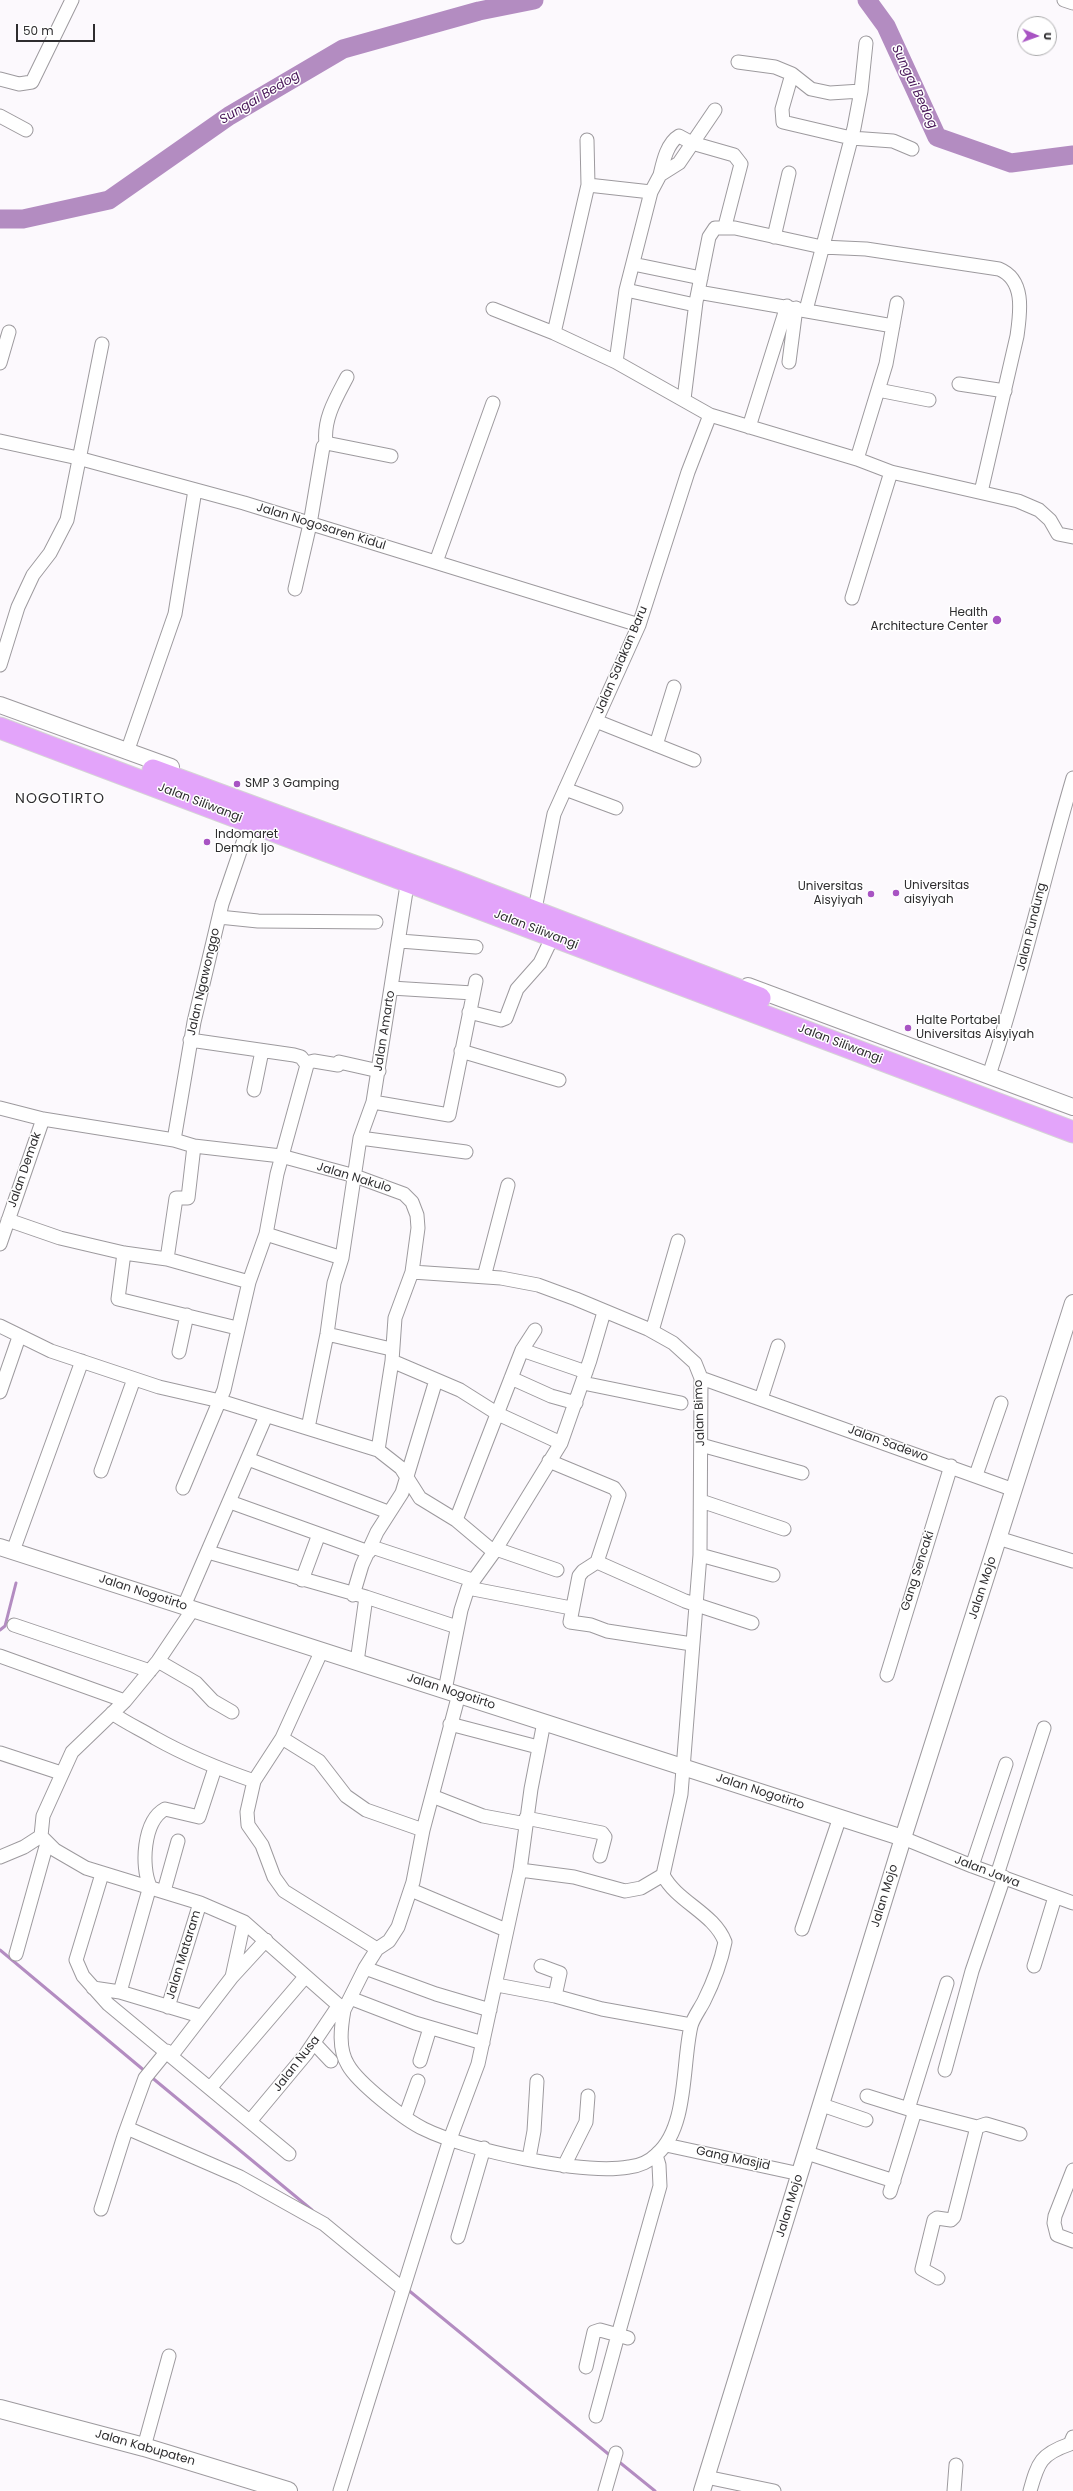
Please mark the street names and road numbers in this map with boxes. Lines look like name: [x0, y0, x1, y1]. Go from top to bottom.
street label: Jalan Nogosaren Kidul: [255, 500, 387, 554]
street label: Jalan Salakan Baru: [593, 604, 651, 716]
street label: Jalan Siliwangi: [156, 780, 244, 826]
street label: Jalan Pundung: [1014, 881, 1050, 973]
street label: Jalan Siliwangi: [492, 907, 580, 953]
street label: Jalan Ngawonggo: [185, 927, 223, 1037]
street label: Jalan Amarto: [372, 990, 398, 1072]
street label: Jalan Siliwangi: [796, 1021, 884, 1067]
street label: Jalan Demak: [5, 1130, 45, 1210]
street label: Jalan Nakulo: [315, 1160, 393, 1196]
street label: Jalan Bimo: [692, 1379, 708, 1447]
street label: Jalan Sadewo: [846, 1423, 930, 1465]
street label: Gang Sencaki: [898, 1529, 938, 1613]
street label: Jalan Mojo: [966, 1555, 1000, 1621]
street label: Jalan Nogotirto: [97, 1572, 189, 1614]
street label: Jalan Nogotirto: [405, 1671, 497, 1713]
street label: Jalan Nogotirto: [714, 1771, 806, 1813]
street label: Jalan Jawa: [952, 1853, 1022, 1891]
street label: Jalan Mojo: [869, 1863, 901, 1929]
street label: Jalan Mataram: [164, 1909, 204, 2001]
street label: Jalan Nusa: [271, 2033, 323, 2095]
street label: Gang Masjid: [695, 2144, 771, 2174]
street label: Jalan Mojo: [774, 2173, 806, 2239]
street label: Jalan Kabupaten: [93, 2427, 197, 2469]

